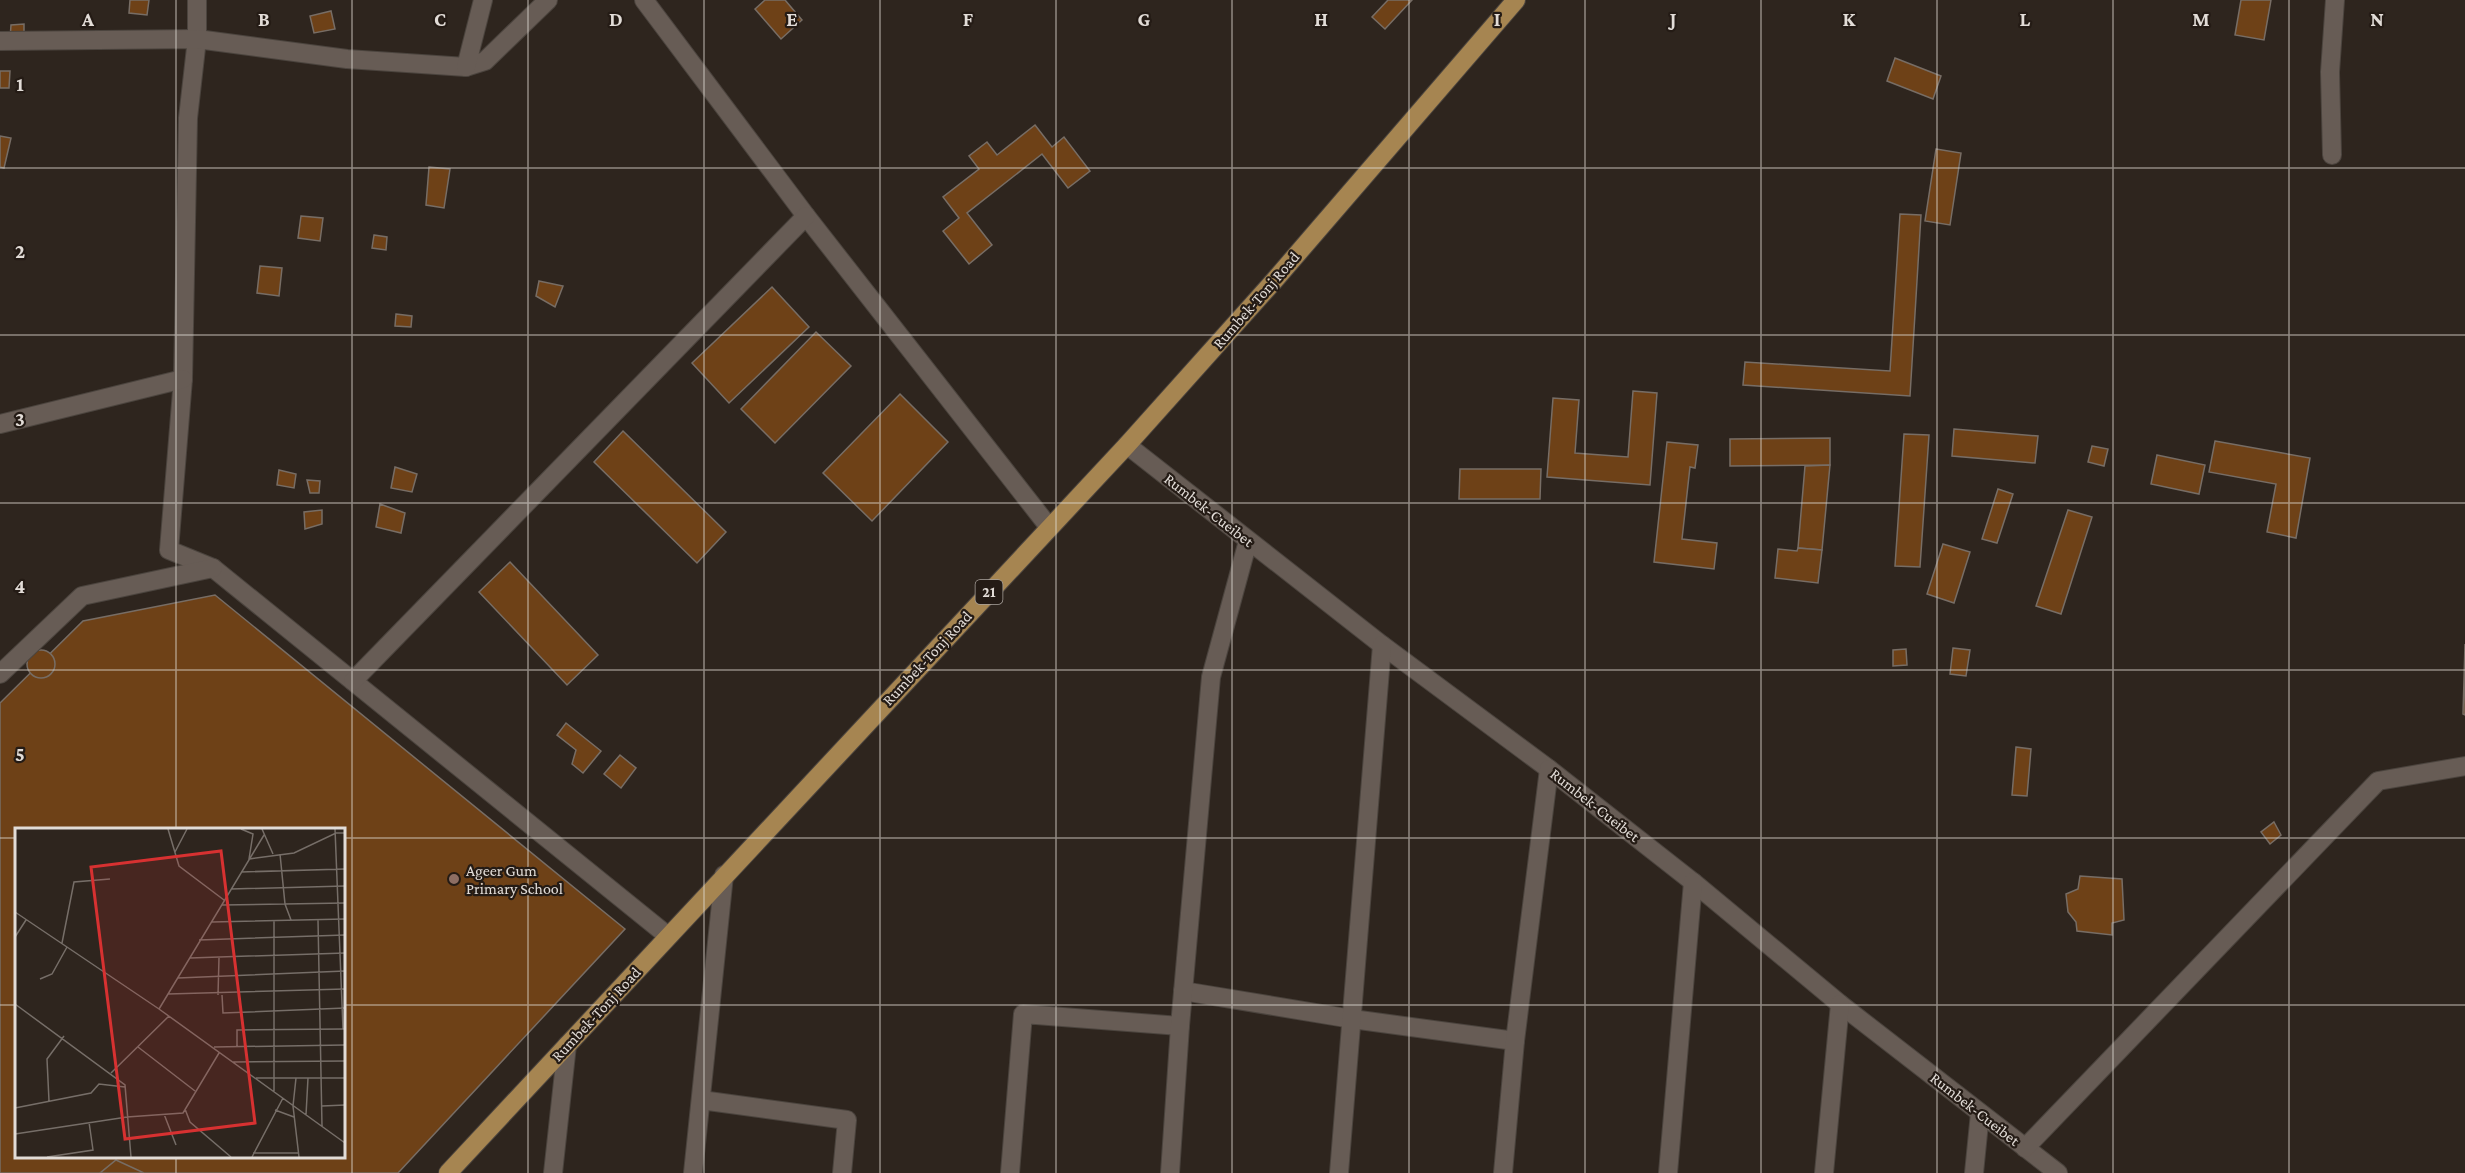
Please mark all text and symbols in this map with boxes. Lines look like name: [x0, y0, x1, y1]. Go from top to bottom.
text: A: [81, 8, 95, 30]
text: B: [258, 8, 270, 30]
text: C: [434, 8, 446, 30]
text: D: [609, 8, 623, 30]
text: E: [786, 8, 798, 30]
text: F: [963, 8, 974, 30]
text: G: [1138, 8, 1151, 30]
text: H: [1314, 8, 1328, 30]
text: I: [1494, 8, 1501, 30]
text: J: [1668, 8, 1677, 30]
text: K: [1843, 8, 1857, 30]
text: L: [2020, 8, 2031, 30]
text: M: [2192, 8, 2210, 30]
text: N: [2370, 8, 2384, 30]
text: 1: [16, 73, 24, 95]
text: 2: [15, 240, 25, 262]
street label: Rumbek-Tonj Road: [1209, 248, 1304, 352]
text: 3: [15, 408, 25, 430]
street label: Rumbek-Cueibet: [1161, 470, 1257, 550]
text: 4: [15, 575, 26, 597]
road number: 21: [976, 580, 1002, 604]
street label: Rumbek-Tonj Road: [879, 607, 976, 709]
text: 5: [15, 743, 25, 765]
street label: Rumbek-Cueibet: [1547, 765, 1643, 845]
inset map: [15, 828, 345, 1158]
place label: Ageer Gum Primary School: [466, 862, 563, 898]
marker: Ageer Gum Primary School: [447, 872, 461, 886]
street label: Rumbek-Tonj Road: [548, 963, 645, 1065]
street label: Rumbek-Cueibet: [1927, 1069, 2023, 1149]

